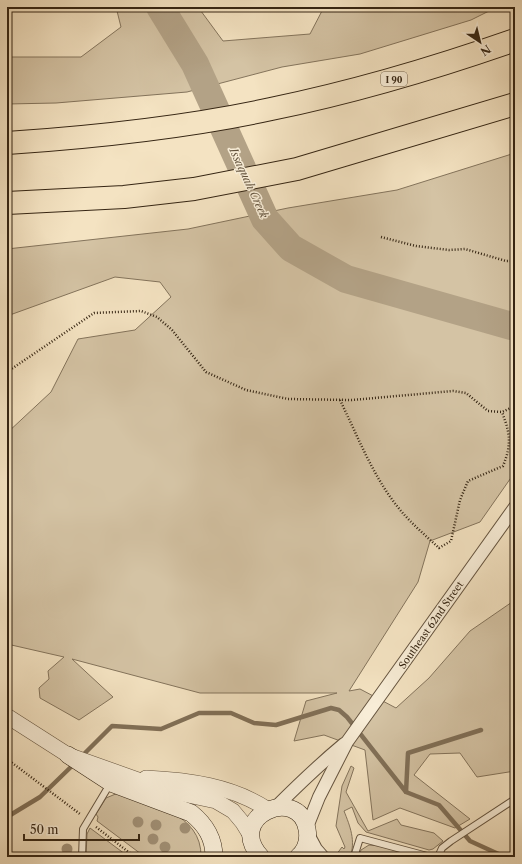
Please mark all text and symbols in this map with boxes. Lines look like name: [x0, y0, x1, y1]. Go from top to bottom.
north arrow: [460, 22, 500, 62]
text: N: [477, 42, 494, 59]
road number: I 90: [381, 72, 407, 86]
water label: Issaquah Creek: [226, 145, 272, 221]
street label: Southeast 62nd Street: [396, 578, 467, 671]
scale bar: [24, 816, 139, 842]
text: 50 m: [30, 822, 59, 837]

